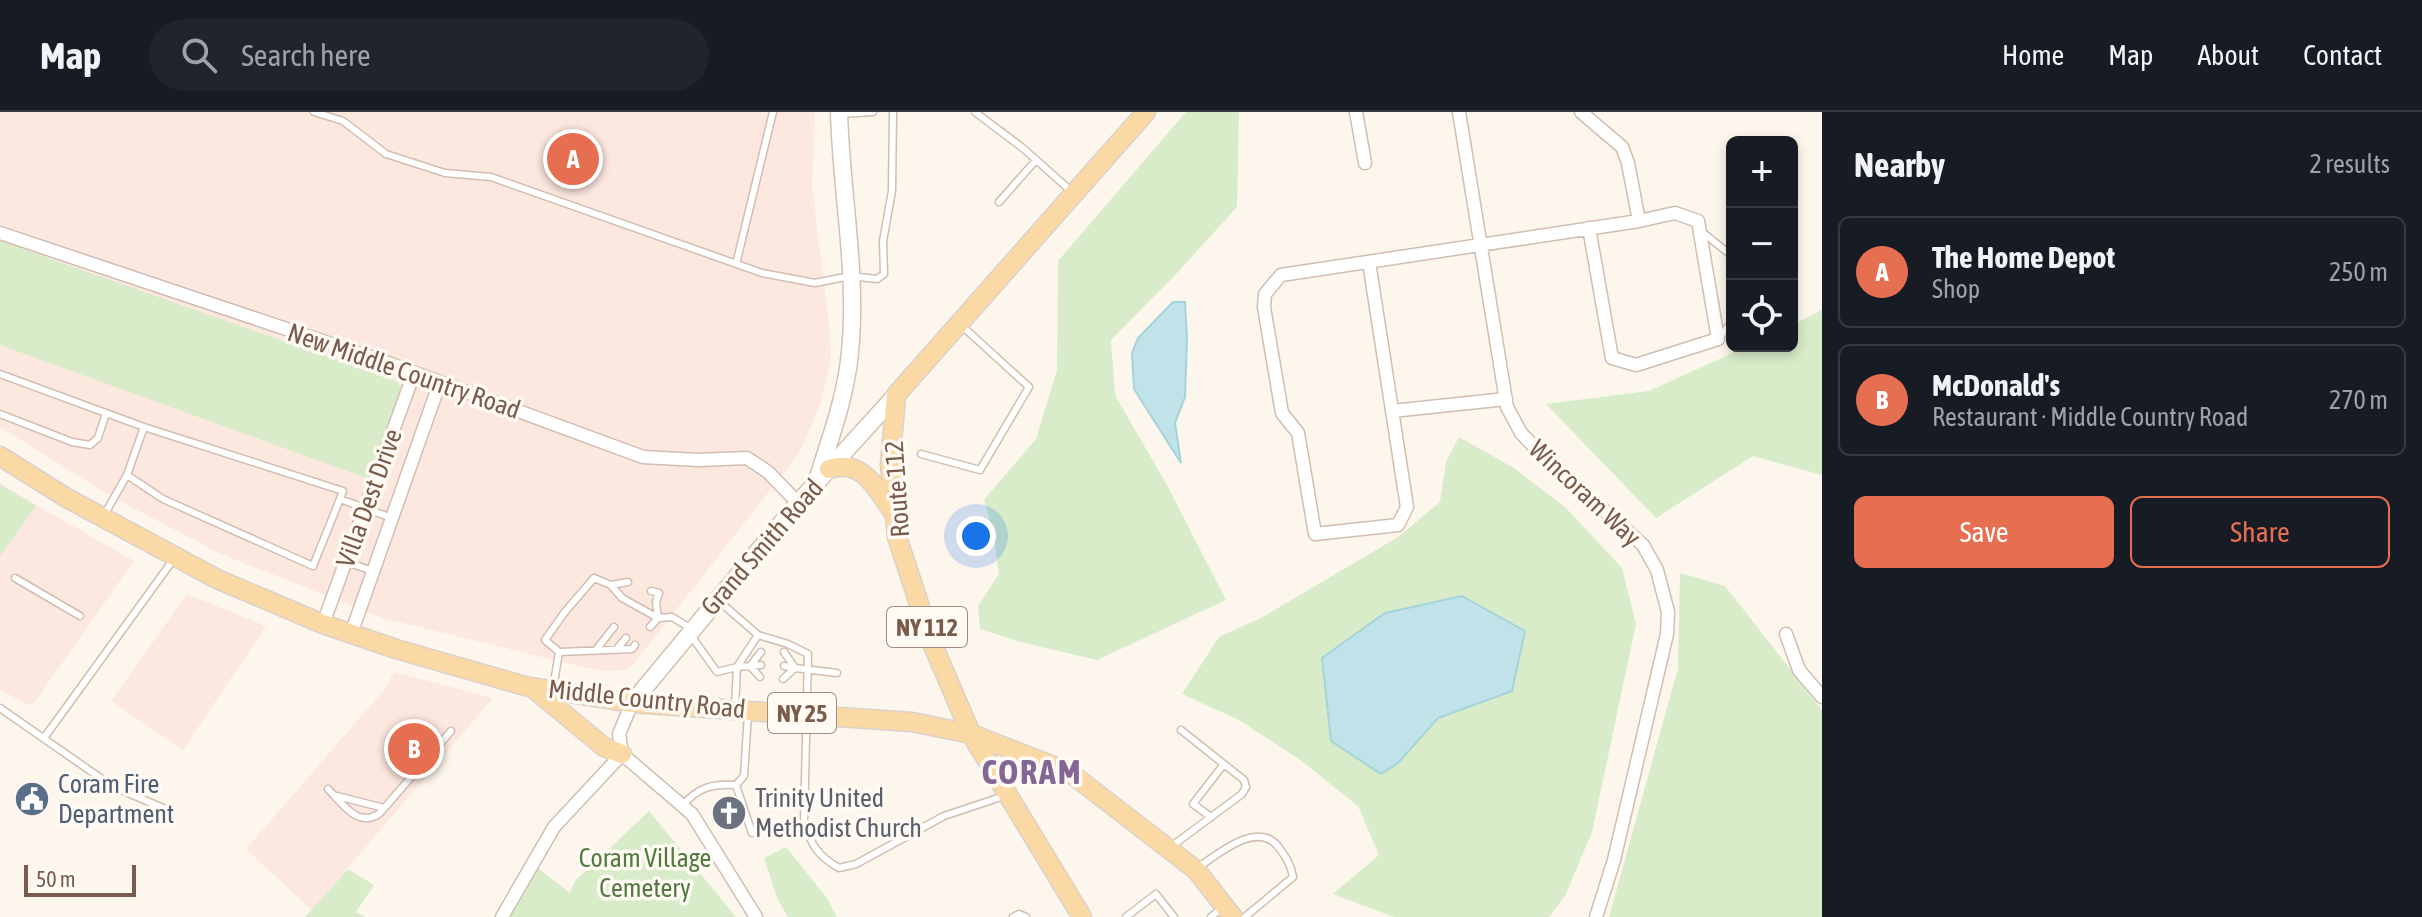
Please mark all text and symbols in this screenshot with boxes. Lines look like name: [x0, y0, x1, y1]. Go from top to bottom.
search box: [149, 19, 709, 91]
icon: search: [177, 33, 221, 77]
text: Map: [40, 34, 101, 77]
text: Search here: [241, 38, 371, 72]
text: Home: [2002, 39, 2064, 71]
text: Map: [2108, 39, 2153, 71]
text: About: [2197, 39, 2259, 71]
text: Contact: [2303, 39, 2382, 71]
pin: A: [547, 129, 599, 189]
map controls: [1726, 136, 1798, 352]
button: +: [1726, 136, 1798, 208]
text: Nearby: [1854, 145, 1945, 184]
text: 2 results: [2309, 149, 2390, 179]
button: −: [1726, 208, 1798, 280]
text: The Home Depot: [1932, 240, 2115, 274]
text: A: [1876, 257, 1888, 287]
text: 250 m: [2329, 257, 2388, 287]
text: Shop: [1932, 274, 1980, 304]
button: locate: [1726, 280, 1798, 352]
street label: New Middle Country Road: [284, 317, 524, 425]
text: McDonald's: [1932, 368, 2060, 402]
text: B: [1876, 385, 1888, 415]
text: 270 m: [2329, 385, 2388, 415]
text: Restaurant · Middle Country Road: [1932, 402, 2248, 432]
street label: Villa Dest Drive: [330, 425, 408, 571]
street label: Wincoram Way: [1523, 434, 1647, 552]
street label: Route 112: [879, 440, 915, 538]
street label: Grand Smith Road: [695, 473, 829, 621]
button: Save: [1854, 496, 2114, 568]
button: Share: [2130, 496, 2390, 568]
your location: [956, 516, 996, 556]
road number: NY 112: [887, 607, 967, 647]
street label: Middle Country Road: [547, 674, 747, 724]
road number: NY 25: [768, 693, 836, 733]
pin: B: [388, 719, 440, 779]
district label: CORAM: [982, 752, 1082, 791]
place label: Coram Fire Department: [58, 769, 174, 829]
public building icon: Coram Fire Department: [13, 780, 51, 818]
place label: Trinity United Methodist Church: [755, 783, 922, 843]
church icon: Trinity United Methodist Church: [710, 794, 748, 832]
park label: Coram Village Cemetery: [579, 843, 711, 903]
scale bar: [24, 861, 136, 897]
text: 50 m: [36, 866, 76, 892]

